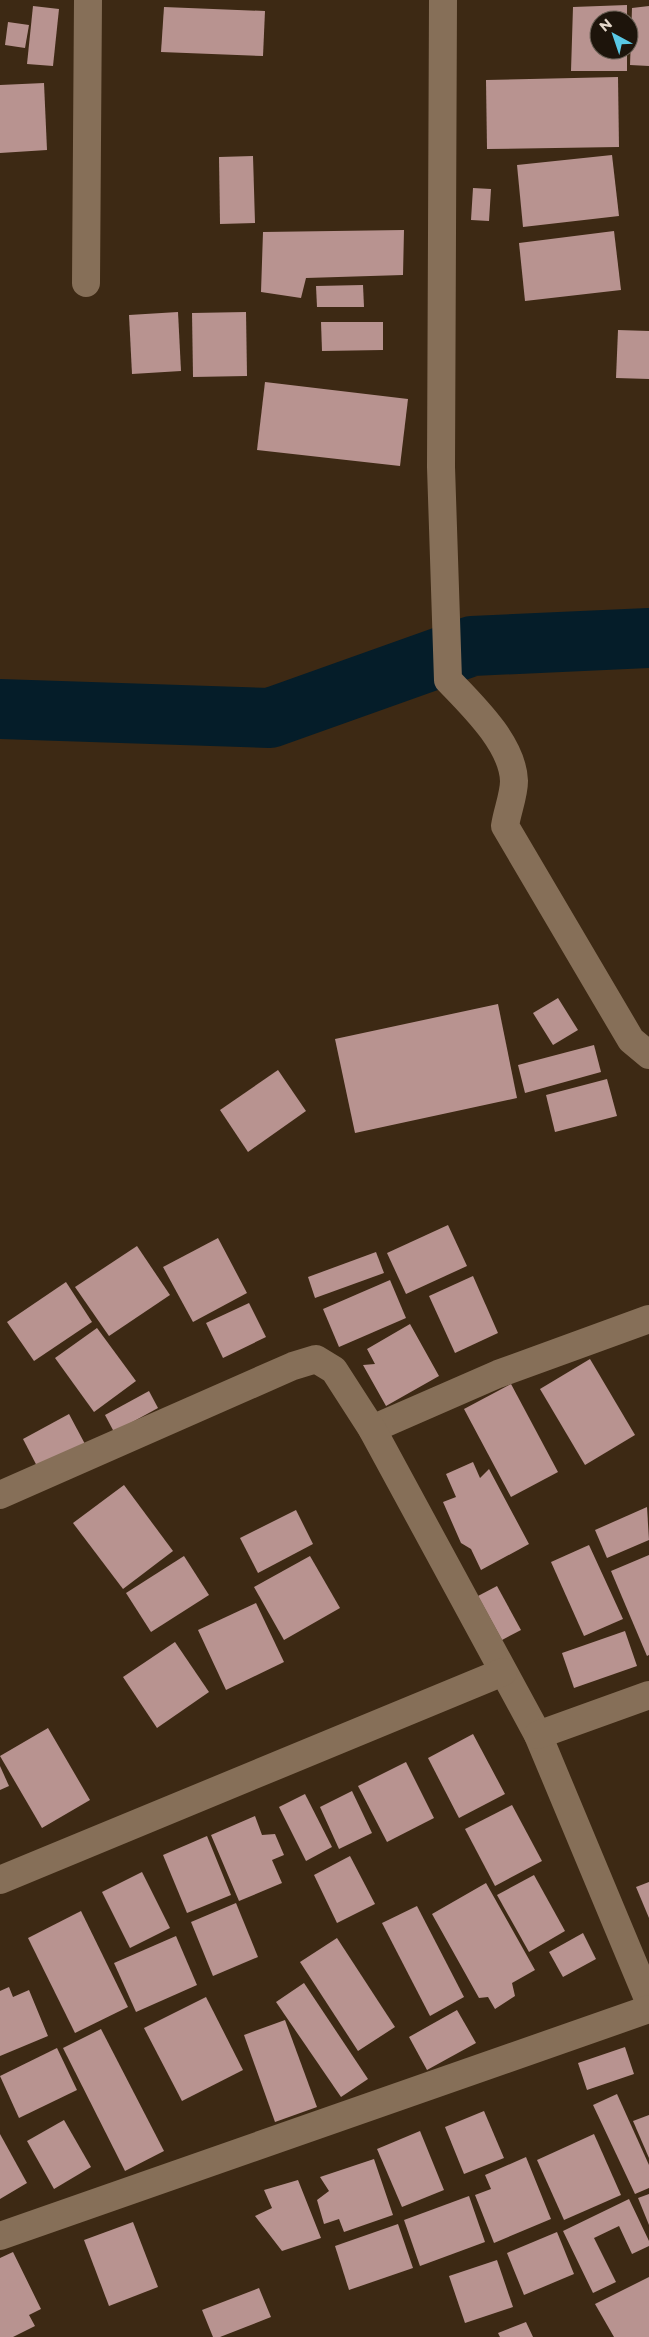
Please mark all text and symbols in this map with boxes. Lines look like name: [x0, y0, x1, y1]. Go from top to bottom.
north arrow: [589, 10, 639, 60]
text: N: [596, 15, 616, 36]

